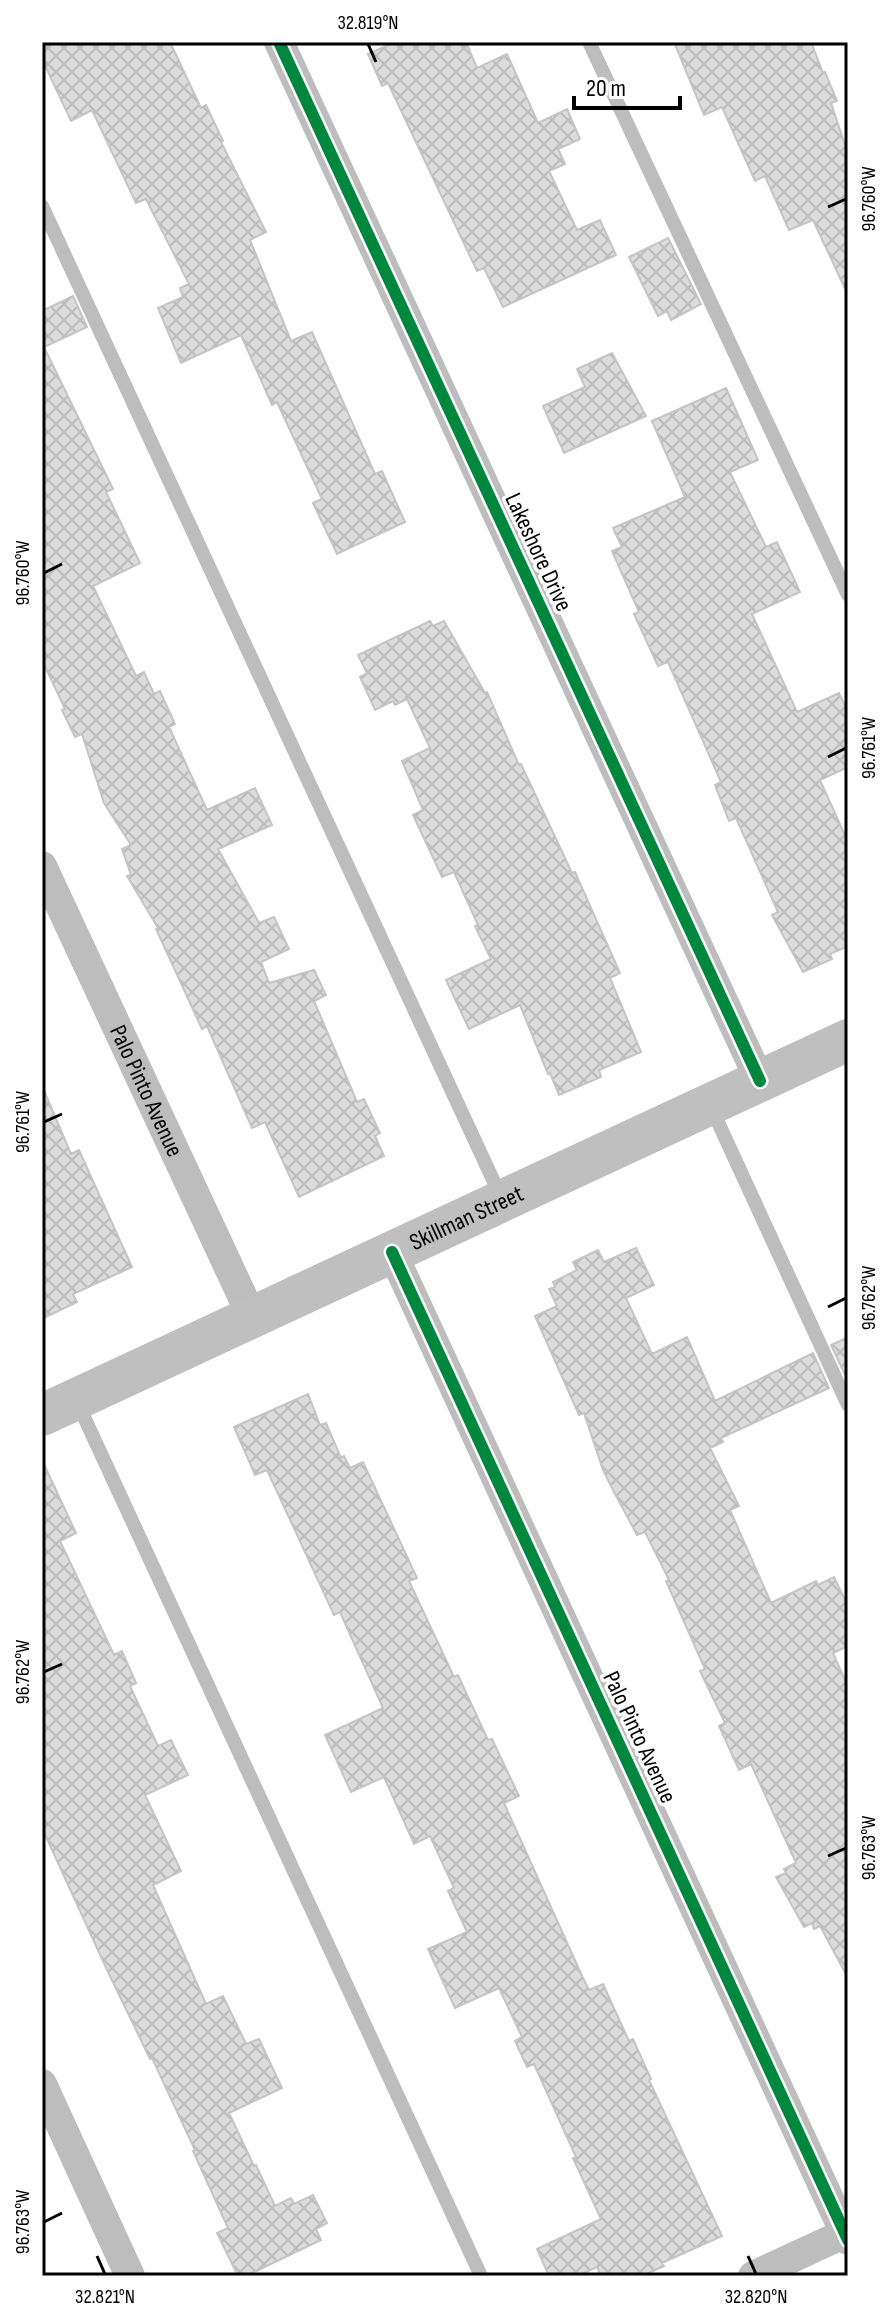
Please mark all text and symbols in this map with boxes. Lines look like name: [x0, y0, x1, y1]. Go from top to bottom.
text: 32.819°N: [337, 11, 399, 35]
scale bar: [574, 60, 680, 110]
text: 20 m: [586, 74, 626, 103]
text: 96.760°W: [857, 167, 881, 231]
street label: Lakeshore Drive: [499, 488, 579, 616]
text: 96.760°W: [11, 541, 35, 605]
text: 96.761°W: [857, 717, 881, 779]
street label: Palo Pinto Avenue: [103, 1021, 189, 1162]
text: 96.761°W: [11, 1091, 35, 1153]
street label: Skillman Street: [405, 1179, 528, 1257]
text: 96.762°W: [857, 1266, 881, 1330]
text: 96.762°W: [11, 1640, 35, 1704]
street label: Palo Pinto Avenue: [596, 1667, 683, 1808]
text: 96.763°W: [857, 1816, 881, 1880]
text: 96.763°W: [11, 2190, 35, 2254]
text: 32.821°N: [75, 2285, 135, 2309]
text: 32.820°N: [725, 2285, 787, 2309]

